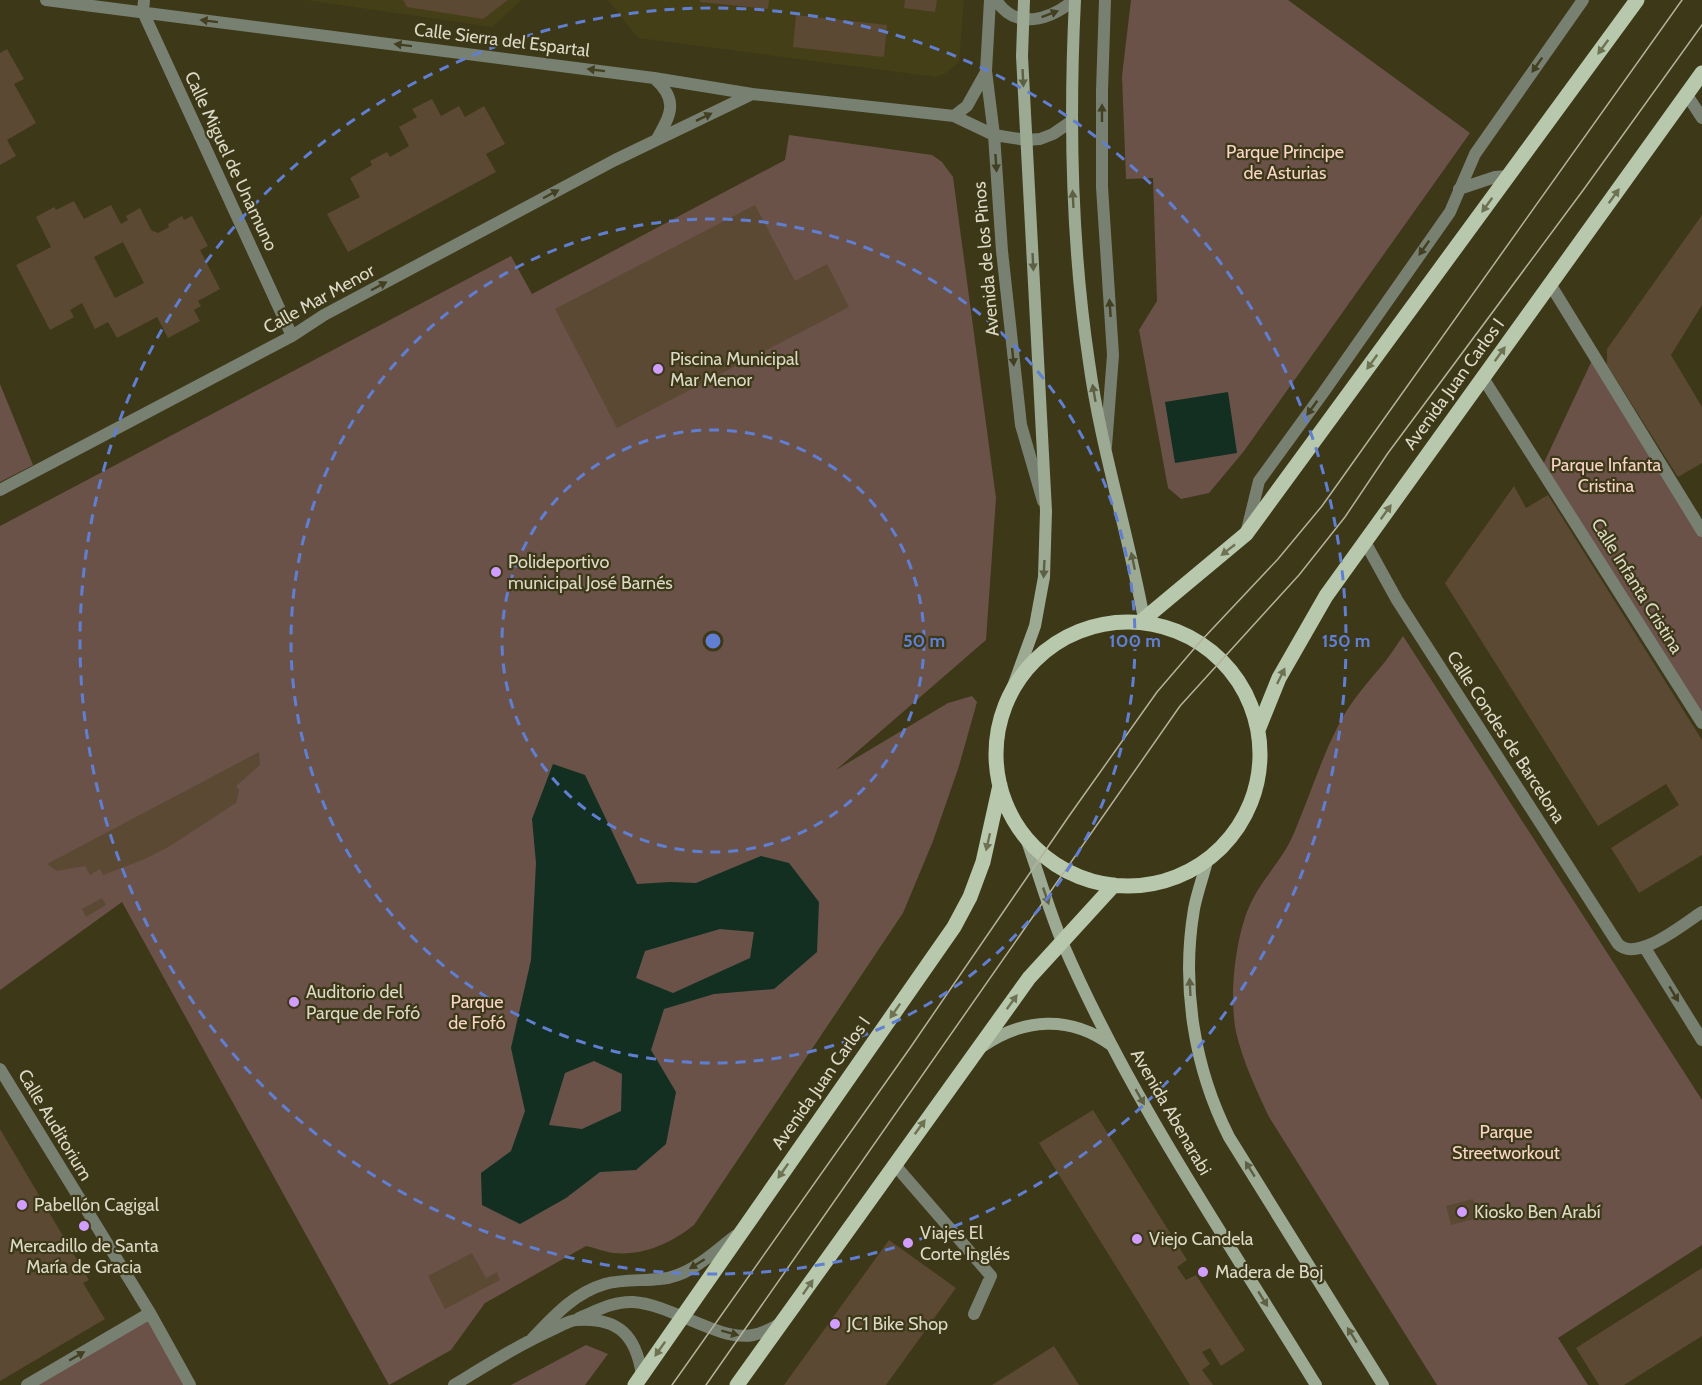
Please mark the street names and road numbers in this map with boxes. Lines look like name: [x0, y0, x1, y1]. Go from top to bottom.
street label: Calle Sierra del Espartal: [413, 18, 592, 62]
street label: Calle Miguel de Unamuno: [180, 68, 282, 254]
street label: Avenida de los Pinos: [968, 181, 1004, 337]
street label: Calle Mar Menor: [260, 259, 379, 339]
street label: Avenida Juan Carlos I: [1399, 314, 1509, 454]
street label: Calle Infanta Cristina: [1586, 514, 1688, 658]
street label: Calle Condes de Barcelona: [1442, 647, 1570, 828]
street label: Avenida Juan Carlos I: [767, 1012, 875, 1154]
street label: Avenida Abenarabi: [1126, 1045, 1216, 1179]
street label: Calle Auditorium: [13, 1065, 97, 1185]

